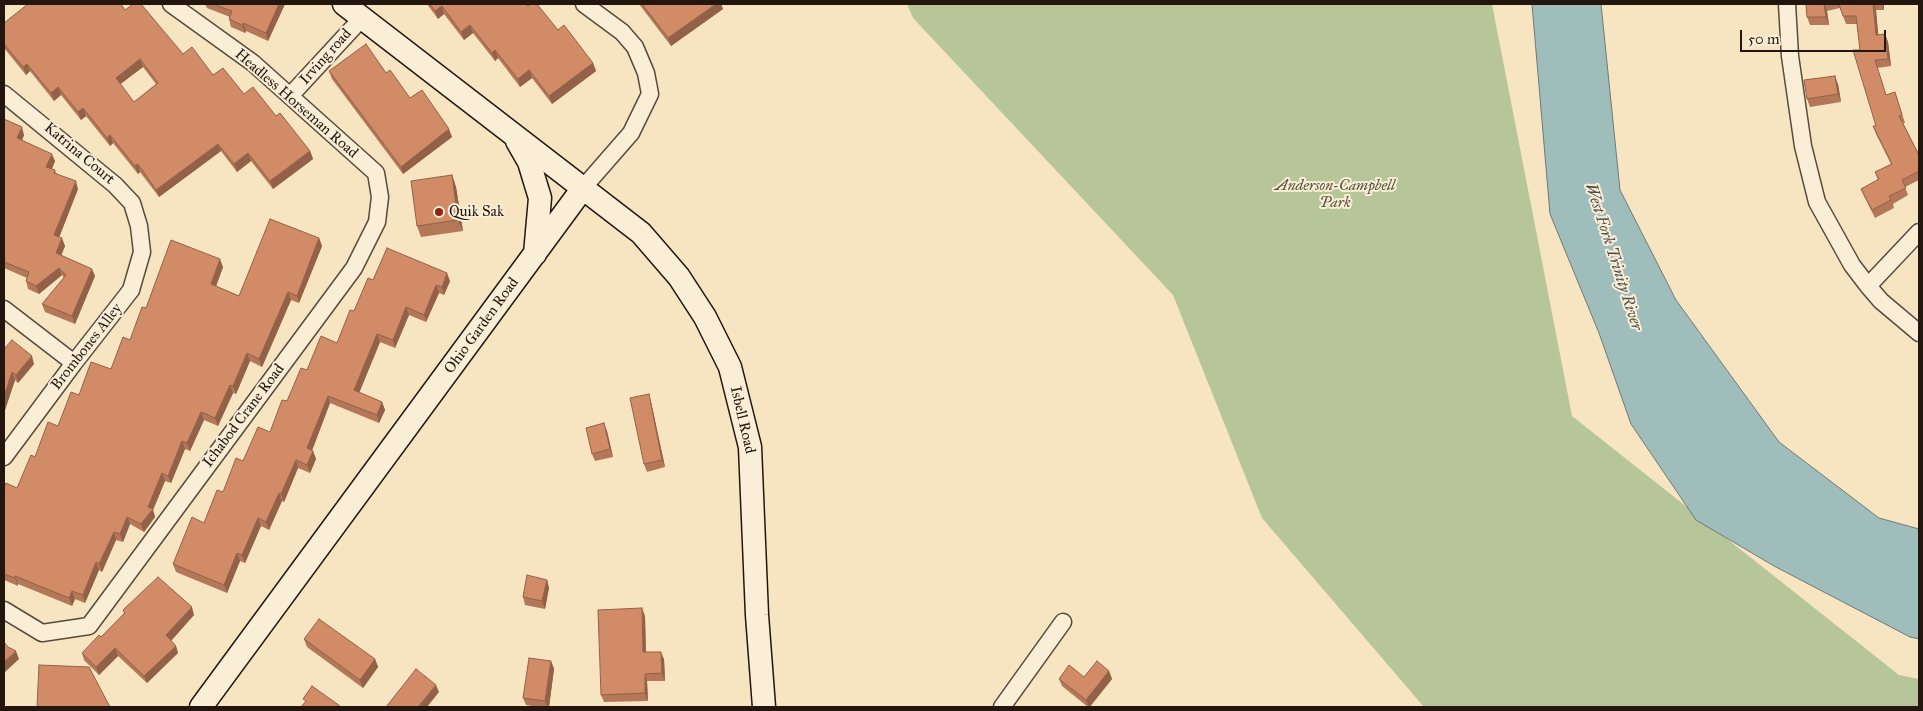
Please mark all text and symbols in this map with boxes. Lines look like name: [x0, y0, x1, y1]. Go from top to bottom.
scale bar: [1743, 20, 1889, 52]
street label: Irving road: [296, 25, 356, 89]
text: 50 m: [1748, 30, 1780, 48]
street label: Headless Horseman Road: [231, 46, 361, 162]
street label: Katrina Court: [40, 119, 118, 189]
park label: Anderson-Campbell Park: [1275, 177, 1395, 212]
water label: West Fork Trinity River: [1580, 181, 1646, 333]
place label: Quik Sak: [449, 203, 504, 221]
marker: Quik Sak: [433, 206, 445, 218]
street label: Ohio Garden Road: [441, 274, 523, 378]
street label: Brombones Alley: [48, 300, 126, 394]
street label: Ichabod Crane Road: [199, 361, 289, 471]
street label: Isbell Road: [726, 385, 758, 455]

